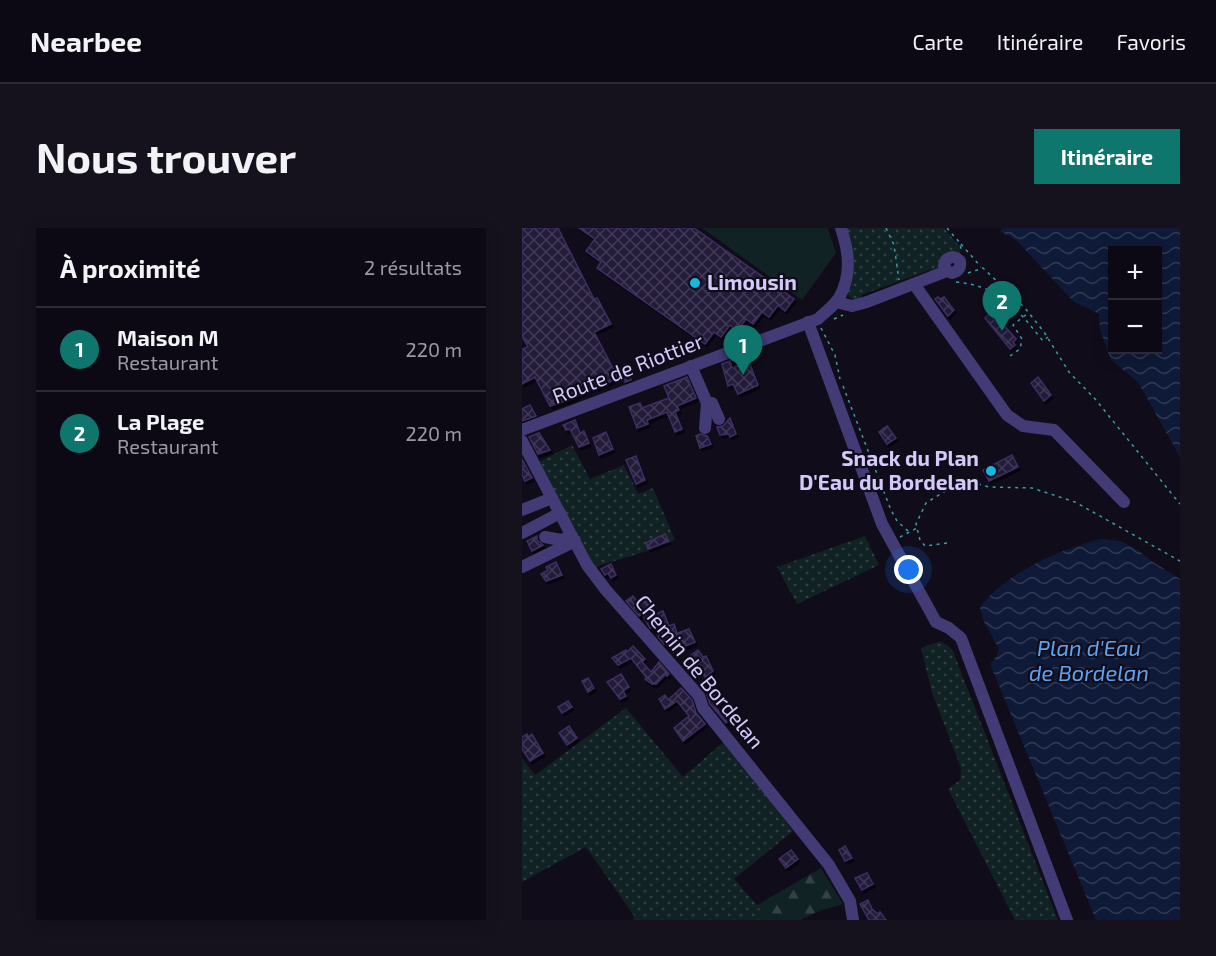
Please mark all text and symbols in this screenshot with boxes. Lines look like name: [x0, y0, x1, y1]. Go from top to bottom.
text: Nearbee: [30, 24, 142, 58]
text: Carte: [912, 29, 964, 54]
text: Itinéraire: [997, 29, 1083, 54]
text: Favoris: [1116, 29, 1186, 54]
button: Itinéraire: [1034, 129, 1180, 184]
text: Nous trouver: [36, 131, 296, 181]
map controls: [1108, 246, 1162, 354]
button: +: [1108, 246, 1162, 300]
text: À proximité: [60, 252, 201, 283]
text: 2 résultats: [364, 255, 462, 279]
place label: Limousin: [707, 269, 797, 294]
marker: Limousin: [688, 276, 702, 290]
pin: 2: [982, 282, 1022, 331]
button: −: [1108, 300, 1162, 354]
text: Maison M: [117, 324, 219, 350]
pin: 1: [724, 326, 762, 375]
street label: Route de Riottier: [548, 327, 707, 408]
text: 1: [75, 337, 84, 361]
text: 220 m: [405, 337, 462, 361]
text: Restaurant: [117, 350, 218, 374]
text: La Plage: [117, 408, 205, 434]
text: 2: [74, 421, 85, 445]
text: 220 m: [405, 421, 462, 445]
text: Restaurant: [117, 434, 218, 458]
place label: Snack du Plan D'Eau du Bordelan: [799, 445, 979, 494]
marker: Snack du Plan D'Eau du Bordelan: [984, 464, 998, 478]
your location: [894, 555, 923, 584]
street label: Chemin de Bordelan: [631, 589, 770, 753]
water label: Plan d'Eau de Bordelan: [1029, 634, 1149, 685]

